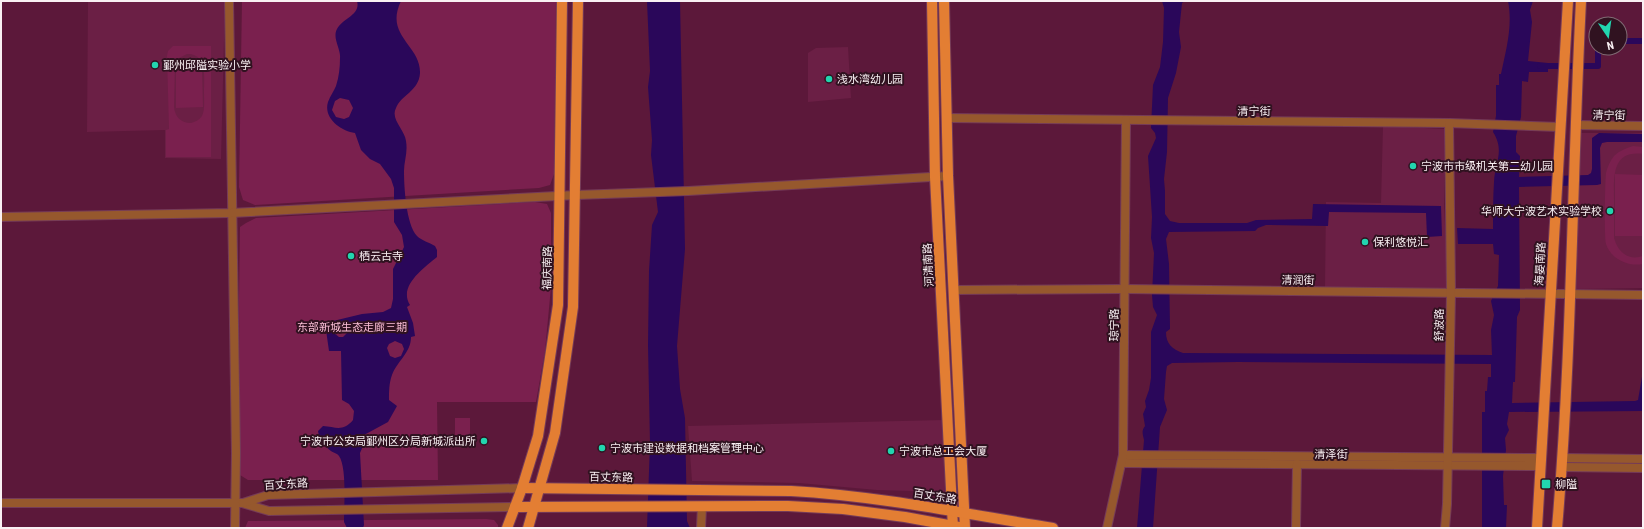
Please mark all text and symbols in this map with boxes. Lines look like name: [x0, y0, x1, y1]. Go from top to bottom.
north arrow: [1588, 16, 1628, 56]
text: N: [1605, 38, 1615, 52]
place label: 鄞州邱隘实验小学: [163, 59, 251, 72]
marker: 鄞州邱隘实验小学: [150, 60, 160, 70]
place label: 浅水湾幼儿园: [837, 73, 903, 86]
marker: 浅水湾幼儿园: [824, 74, 834, 84]
street label: 清宁街: [1238, 105, 1271, 118]
street label: 清宁街: [1592, 109, 1626, 122]
place label: 宁波市市级机关第二幼儿园: [1421, 160, 1553, 173]
marker: 宁波市市级机关第二幼儿园: [1408, 161, 1418, 171]
place label: 华师大宁波艺术实验学校: [1481, 205, 1602, 218]
marker: 华师大宁波艺术实验学校: [1605, 206, 1615, 216]
place label: 保利悠悦汇: [1373, 236, 1428, 249]
marker: 保利悠悦汇: [1360, 237, 1370, 247]
street label: 海晏南路: [1533, 242, 1548, 286]
street label: 河清南路: [921, 243, 936, 287]
street label: 福庆南路: [541, 246, 554, 290]
place label: 栖云古寺: [359, 250, 403, 263]
marker: 栖云古寺: [346, 251, 356, 261]
street label: 清润街: [1281, 274, 1315, 287]
street label: 舒波路: [1433, 308, 1446, 342]
street label: 琼宁路: [1108, 309, 1121, 342]
park label: 东部新城生态走廊三期: [297, 321, 407, 334]
place label: 宁波市公安局鄞州区分局新城派出所: [300, 435, 476, 448]
marker: 宁波市公安局鄞州区分局新城派出所: [479, 436, 489, 446]
place label: 宁波市建设数据和档案管理中心: [610, 442, 764, 455]
marker: 宁波市建设数据和档案管理中心: [597, 443, 607, 453]
place label: 宁波市总工会大厦: [899, 445, 987, 458]
marker: 宁波市总工会大厦: [886, 446, 896, 456]
street label: 清泽街: [1315, 448, 1348, 461]
street label: 百丈东路: [589, 471, 633, 484]
street label: 百丈东路: [264, 476, 308, 493]
marker: 柳隘: [1540, 478, 1552, 490]
place label: 柳隘: [1555, 478, 1577, 491]
street label: 百丈东路: [912, 487, 958, 506]

